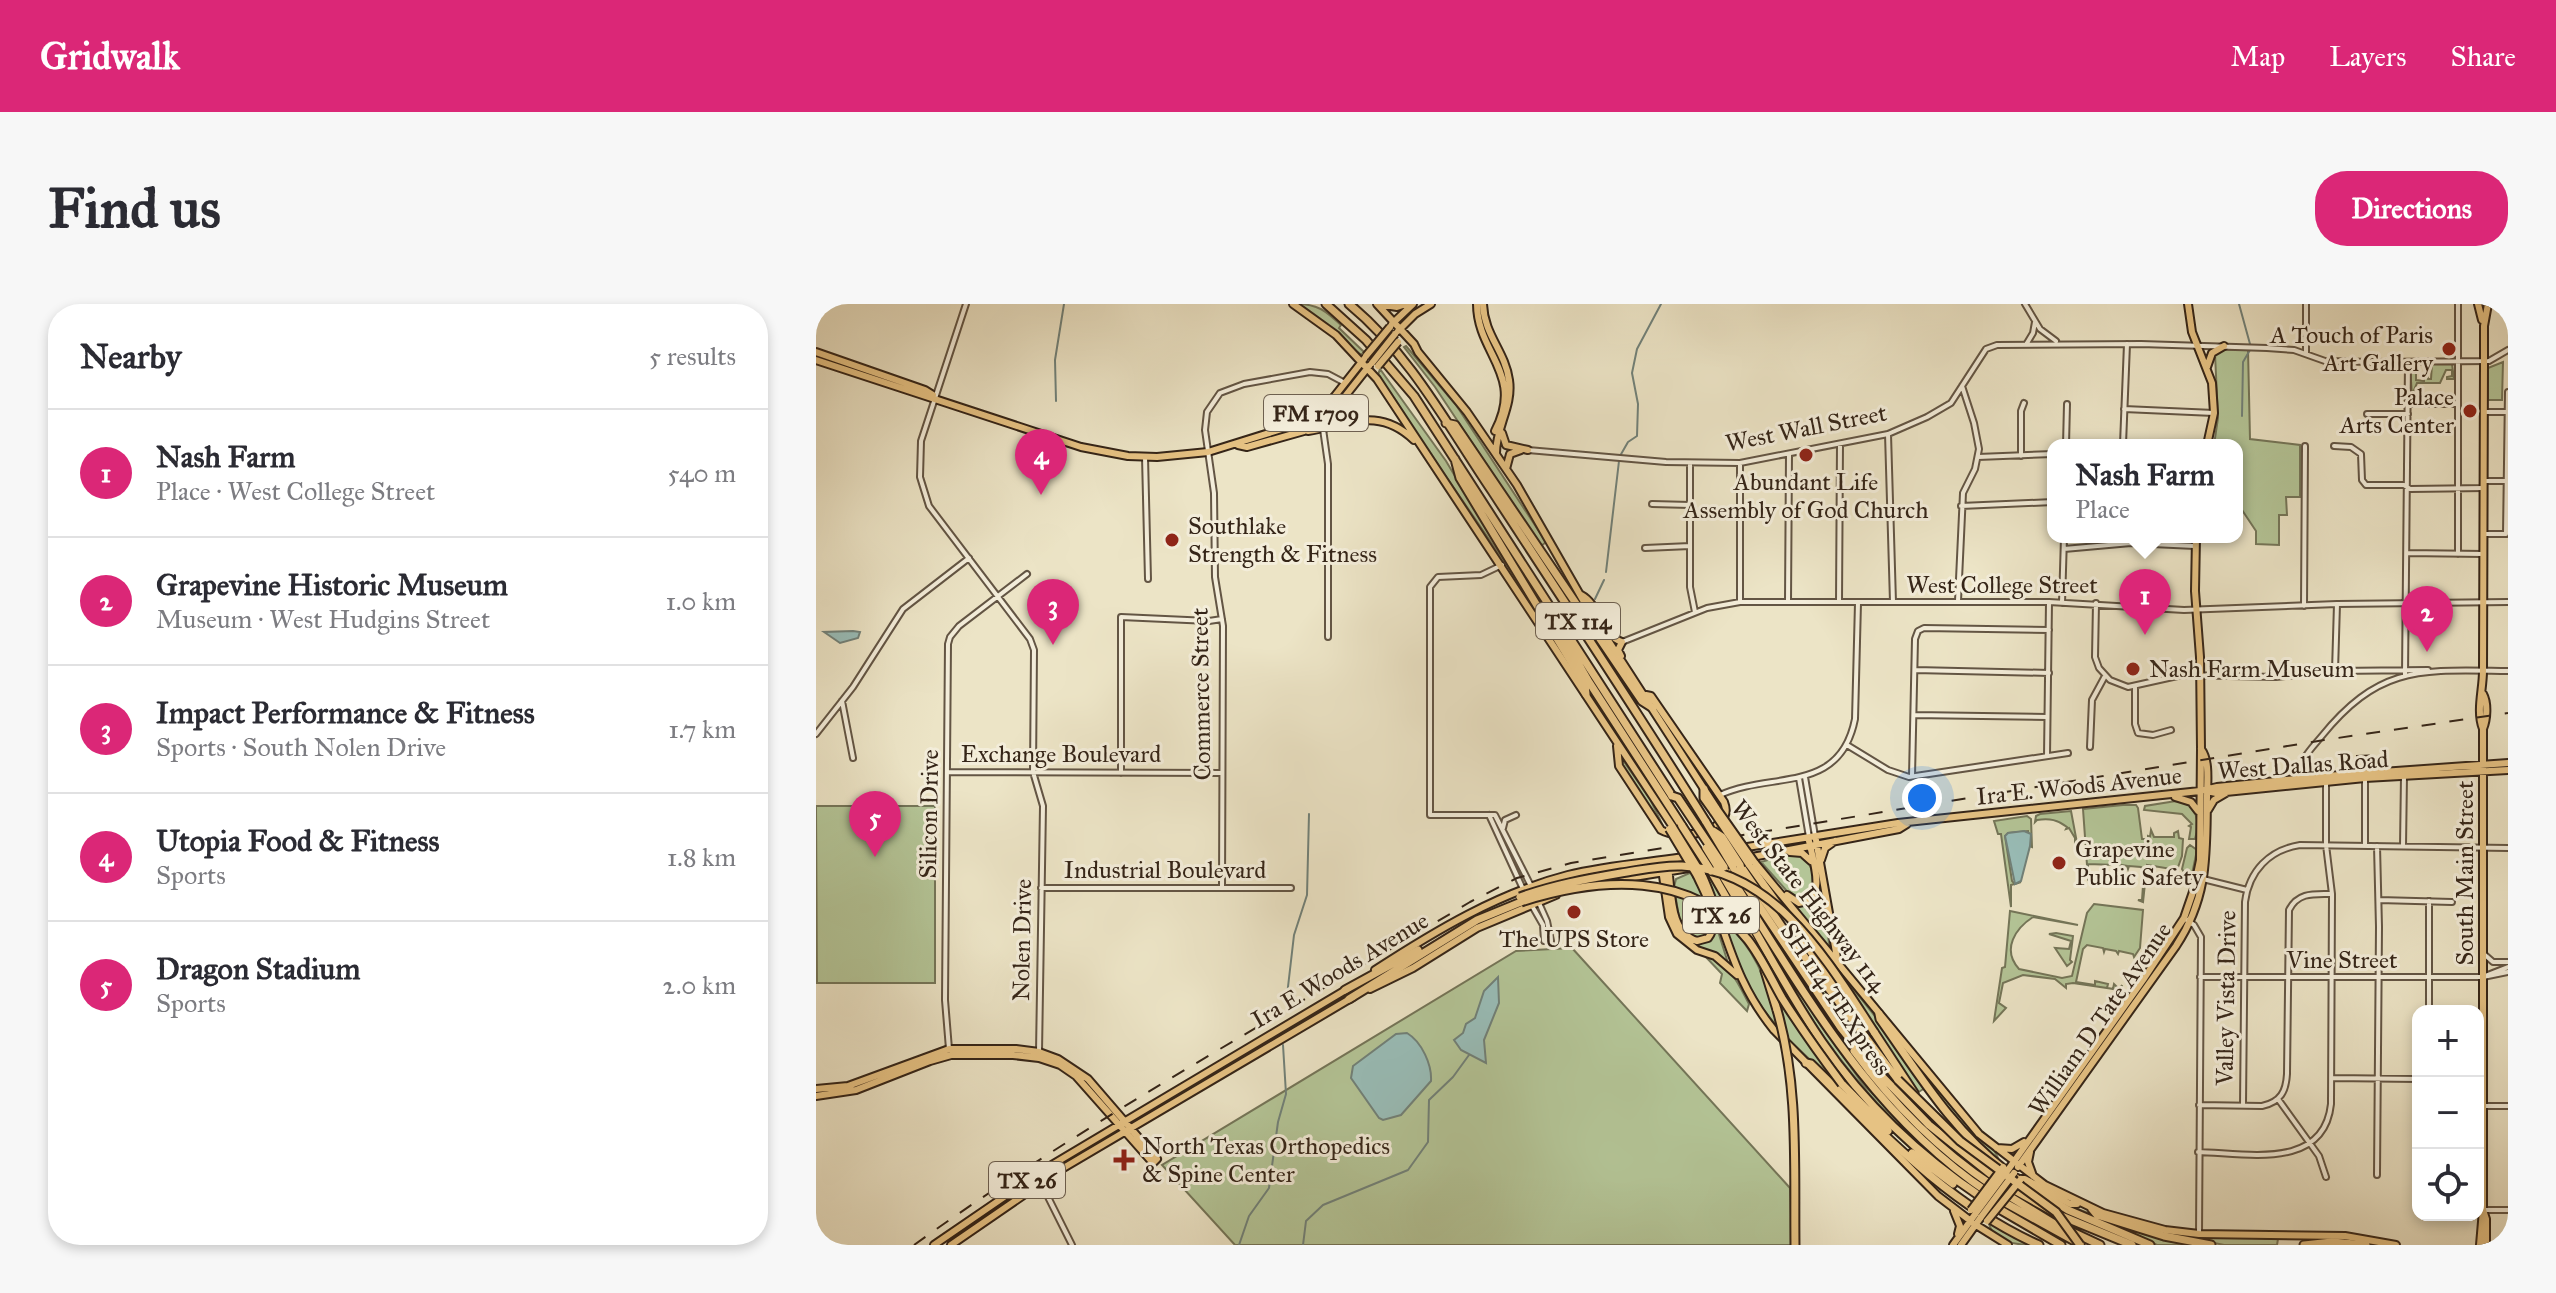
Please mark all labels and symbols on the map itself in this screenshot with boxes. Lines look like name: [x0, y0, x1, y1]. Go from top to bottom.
place label: A Touch of Paris Art Gallery: [2269, 320, 2434, 378]
marker: A Touch of Paris Art Gallery: [2440, 340, 2458, 358]
place label: Palace Arts Center: [2339, 382, 2454, 440]
road number: FM 1709: [1264, 395, 1368, 431]
street label: West Wall Street: [1723, 398, 1890, 458]
marker: Palace Arts Center: [2461, 402, 2479, 420]
pin: 4: [1015, 429, 1067, 495]
marker: Abundant Life Assembly of God Church: [1797, 446, 1815, 464]
place label: Abundant Life Assembly of God Church: [1683, 467, 1929, 525]
place label: Southlake Strength & Fitness: [1188, 511, 1377, 569]
marker: Southlake Strength & Fitness: [1163, 531, 1181, 549]
pin: 1: [2119, 569, 2171, 635]
street label: West College Street: [1906, 570, 2098, 600]
pin: 3: [1027, 579, 1079, 645]
pin: 2: [2401, 586, 2453, 652]
road number: TX 114: [1536, 603, 1620, 639]
street label: Commerce Street: [1184, 607, 1218, 781]
place label: Nash Farm Museum: [2149, 654, 2355, 684]
marker: Nash Farm Museum: [2124, 660, 2142, 678]
street label: Exchange Boulevard: [961, 739, 1161, 769]
street label: West Dallas Road: [2216, 744, 2390, 786]
street label: Silicon Drive: [913, 749, 945, 879]
street label: Ira E. Woods Avenue: [1975, 760, 2183, 812]
your location: [1902, 778, 1942, 818]
street label: South Main Street: [2450, 780, 2480, 966]
pin: 5: [849, 791, 901, 857]
street label: West State Highway 114: [1724, 794, 1894, 999]
place label: Grapevine Public Safety: [2075, 834, 2204, 892]
marker: Grapevine Public Safety: [2050, 854, 2068, 872]
street label: Industrial Boulevard: [1064, 855, 1266, 885]
street label: Nolen Drive: [1006, 879, 1038, 1001]
road number: TX 26: [1683, 897, 1759, 933]
marker: The UPS Store: [1565, 903, 1583, 921]
street label: Ira E Woods Avenue: [1246, 905, 1434, 1035]
street label: Valley Vista Drive: [2209, 910, 2243, 1087]
street label: William D Tate Avenue: [2022, 916, 2178, 1122]
street label: SH 114 TEXpress: [1774, 917, 1898, 1081]
place label: The UPS Store: [1499, 924, 1649, 954]
street label: Vine Street: [2285, 945, 2398, 975]
place label: North Texas Orthopedics & Spine Center: [1142, 1131, 1390, 1189]
marker: North Texas Orthopedics & Spine Center: [1113, 1149, 1135, 1171]
road number: TX 26: [989, 1162, 1065, 1198]

